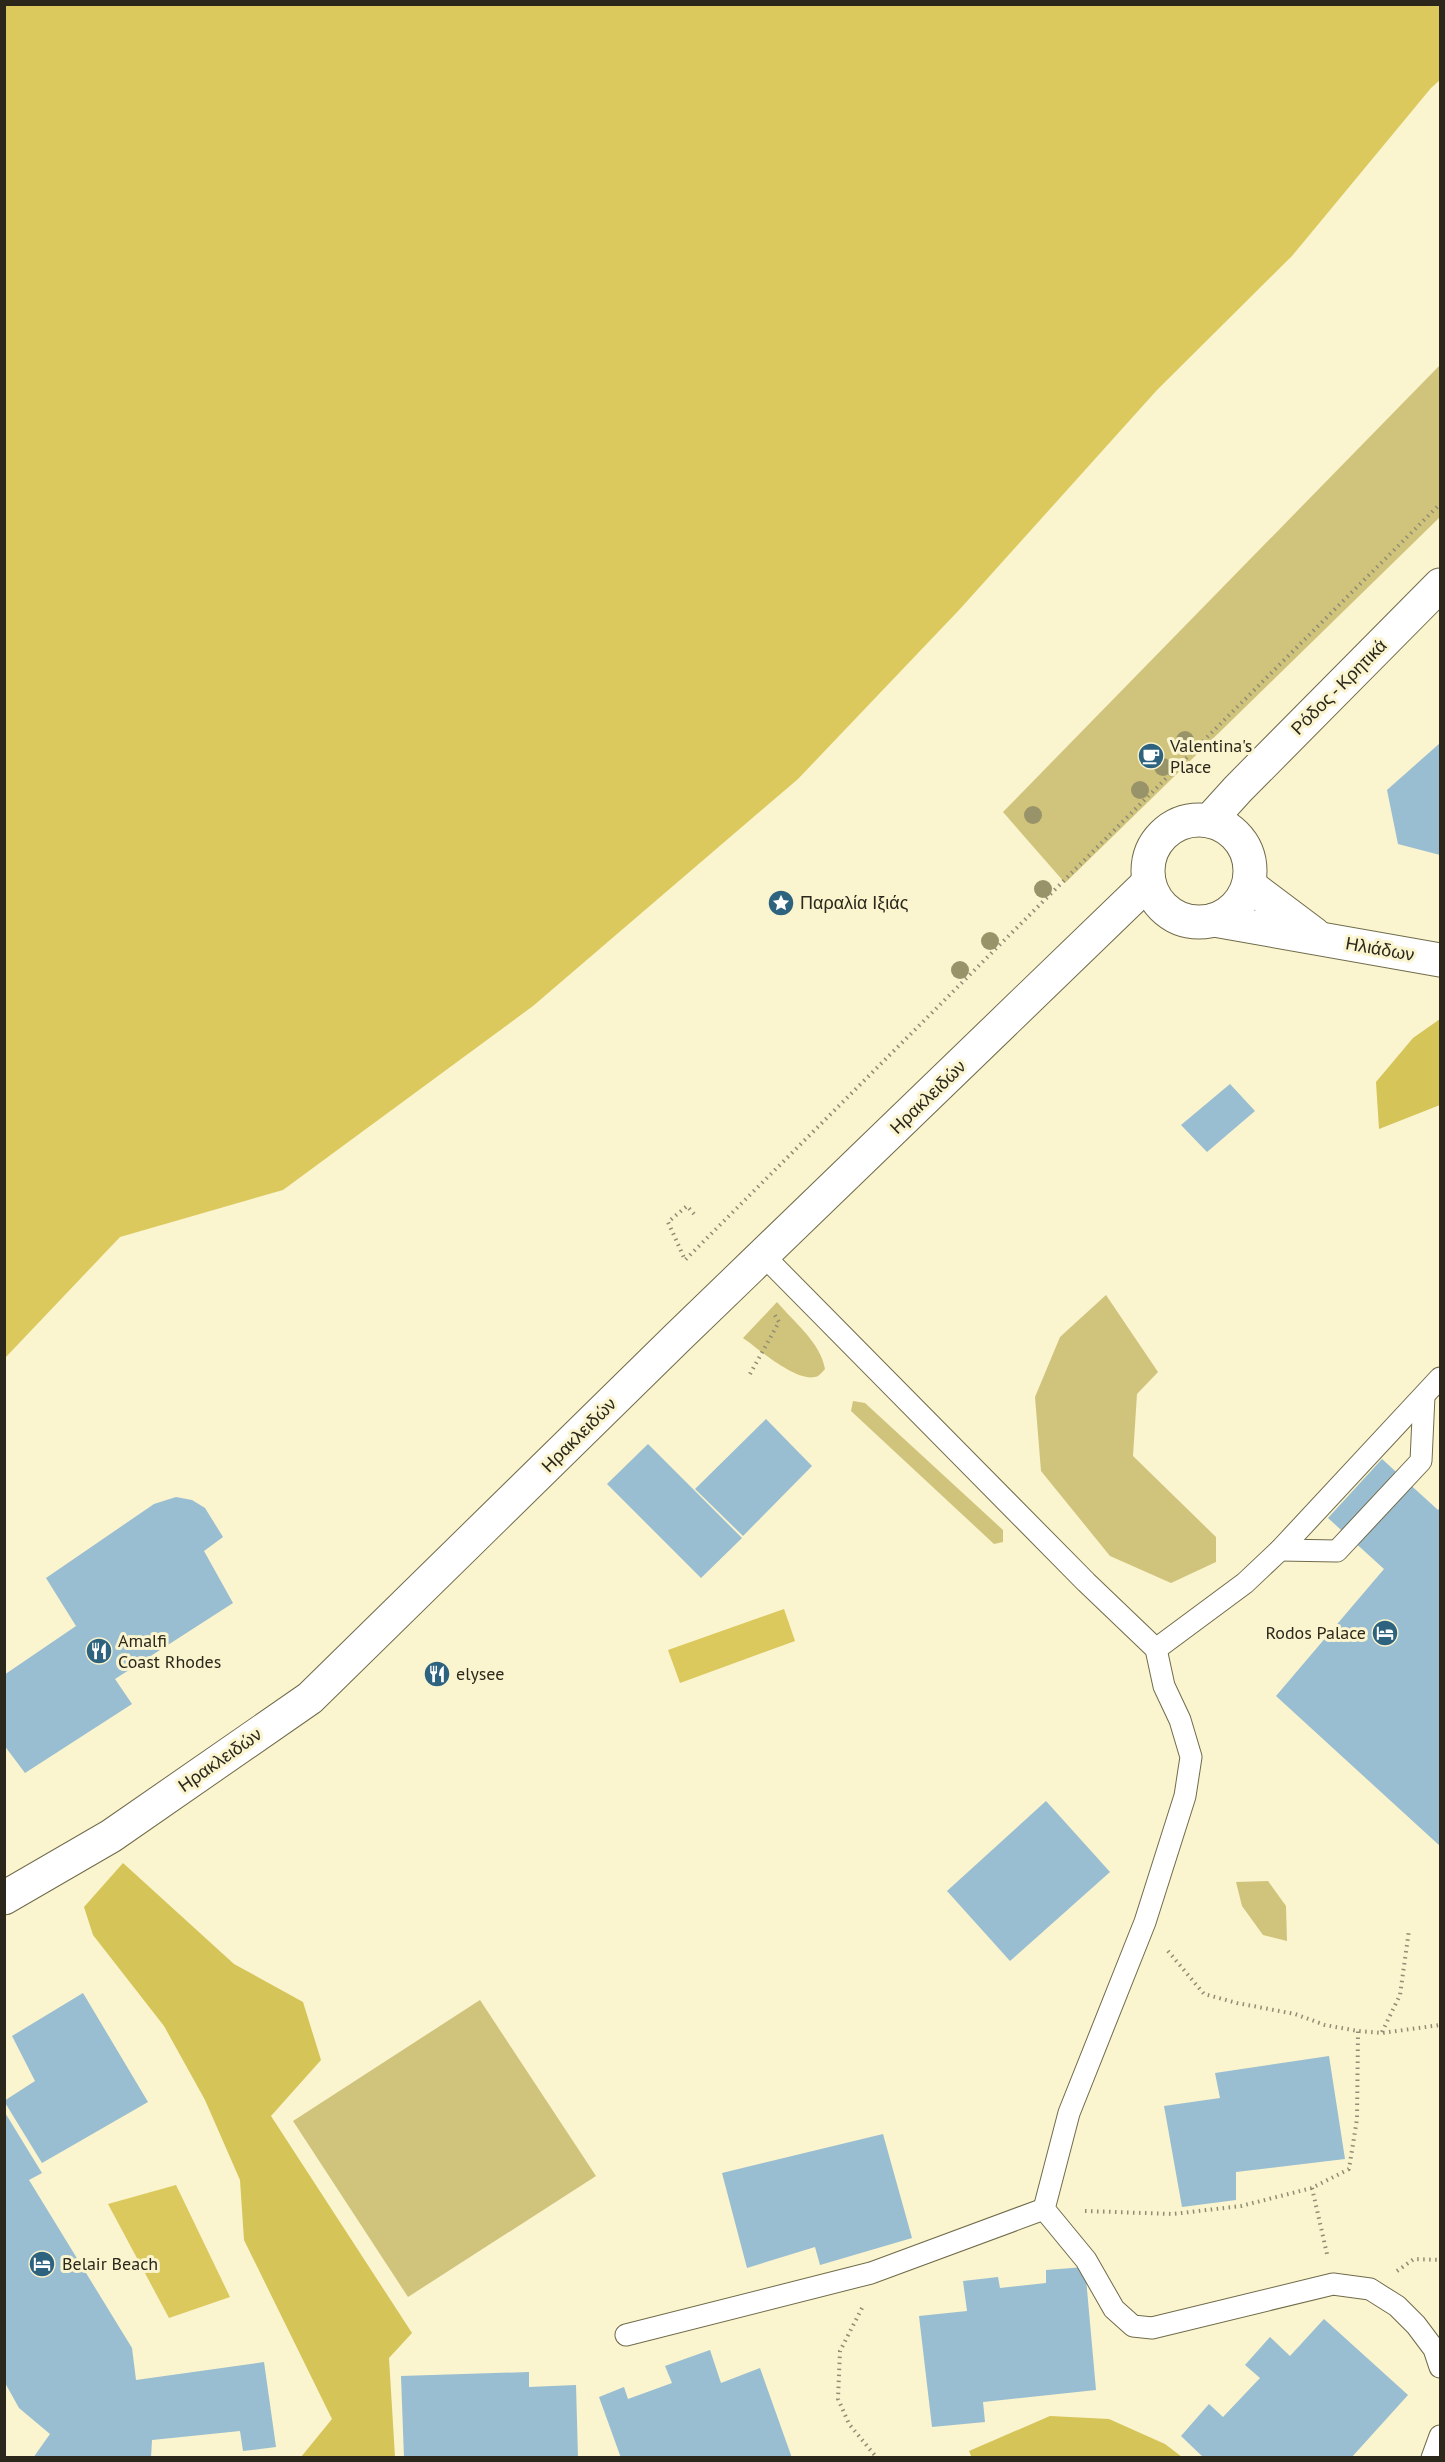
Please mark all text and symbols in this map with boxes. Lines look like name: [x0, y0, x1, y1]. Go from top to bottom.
street label: Ρόδος - Κρητικά: [1286, 634, 1392, 740]
place label: Valentina's Place: [1169, 734, 1252, 778]
cafe icon: Valentina's Place: [1136, 741, 1166, 771]
place icon: Παραλία Ιξιάς: [766, 888, 796, 918]
place label: Παραλία Ιξιάς: [800, 891, 909, 914]
street label: Ηλιάδων: [1344, 931, 1416, 966]
street label: Ηρακλειδών: [885, 1055, 970, 1139]
street label: Ηρακλειδών: [536, 1392, 621, 1477]
hotel icon: Rodos Palace: [1370, 1618, 1400, 1648]
place label: Rodos Palace: [1265, 1621, 1366, 1644]
place label: Amalfi Coast Rhodes: [118, 1629, 221, 1673]
restaurant icon: Amalfi Coast Rhodes: [84, 1636, 114, 1666]
restaurant icon: elysee: [422, 1659, 452, 1689]
place label: elysee: [456, 1662, 504, 1685]
street label: Ηρακλειδών: [173, 1722, 266, 1797]
hotel icon: Belair Beach: [27, 2249, 57, 2279]
place label: Belair Beach: [62, 2252, 158, 2275]

